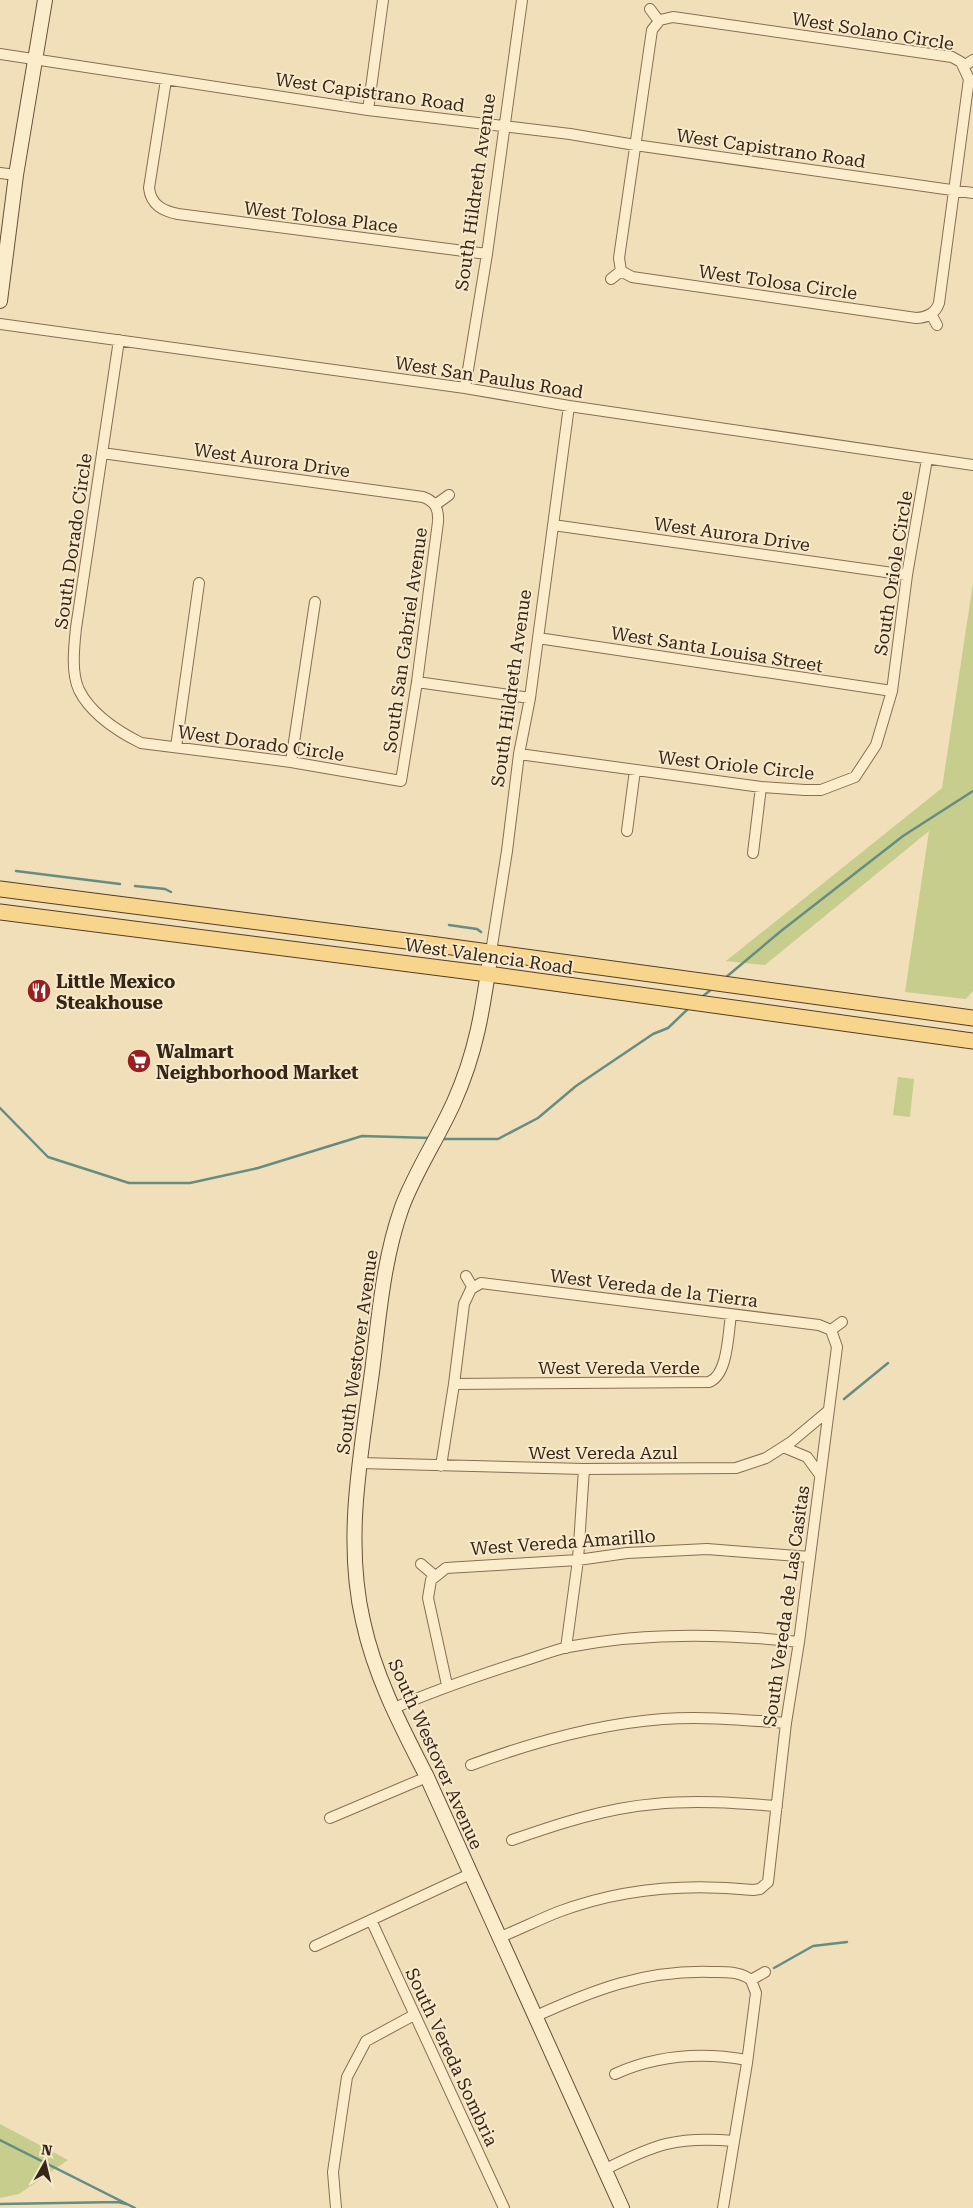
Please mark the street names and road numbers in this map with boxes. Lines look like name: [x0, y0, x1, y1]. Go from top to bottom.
street label: West Solano Circle: [790, 8, 956, 54]
street label: West Capistrano Road: [274, 68, 467, 116]
street label: South Hildreth Avenue: [451, 92, 499, 292]
street label: West Capistrano Road: [675, 124, 868, 172]
street label: West Tolosa Place: [243, 197, 399, 237]
street label: West Tolosa Circle: [697, 260, 859, 304]
street label: West San Paulus Road: [393, 352, 585, 402]
street label: West Aurora Drive: [192, 439, 352, 481]
street label: South Dorado Circle: [50, 452, 96, 630]
street label: South Oriole Circle: [870, 489, 916, 657]
street label: West Aurora Drive: [652, 513, 812, 555]
street label: South San Gabriel Avenue: [379, 526, 431, 754]
street label: South Hildreth Avenue: [487, 588, 535, 788]
street label: West Santa Louisa Street: [609, 622, 825, 676]
street label: West Dorado Circle: [176, 721, 346, 765]
street label: West Oriole Circle: [657, 746, 815, 784]
street label: West Valencia Road: [403, 934, 575, 978]
street label: South Westover Avenue: [332, 1248, 382, 1456]
street label: West Vereda de la Tierra: [549, 1265, 760, 1311]
street label: West Vereda Verde: [538, 1357, 700, 1378]
street label: West Vereda Azul: [528, 1442, 678, 1463]
street label: South Vereda de Las Casitas: [759, 1484, 813, 1728]
street label: West Vereda Amarillo: [470, 1525, 656, 1559]
street label: South Westover Avenue: [384, 1656, 488, 1853]
street label: South Vereda Sombria: [401, 1964, 503, 2150]

